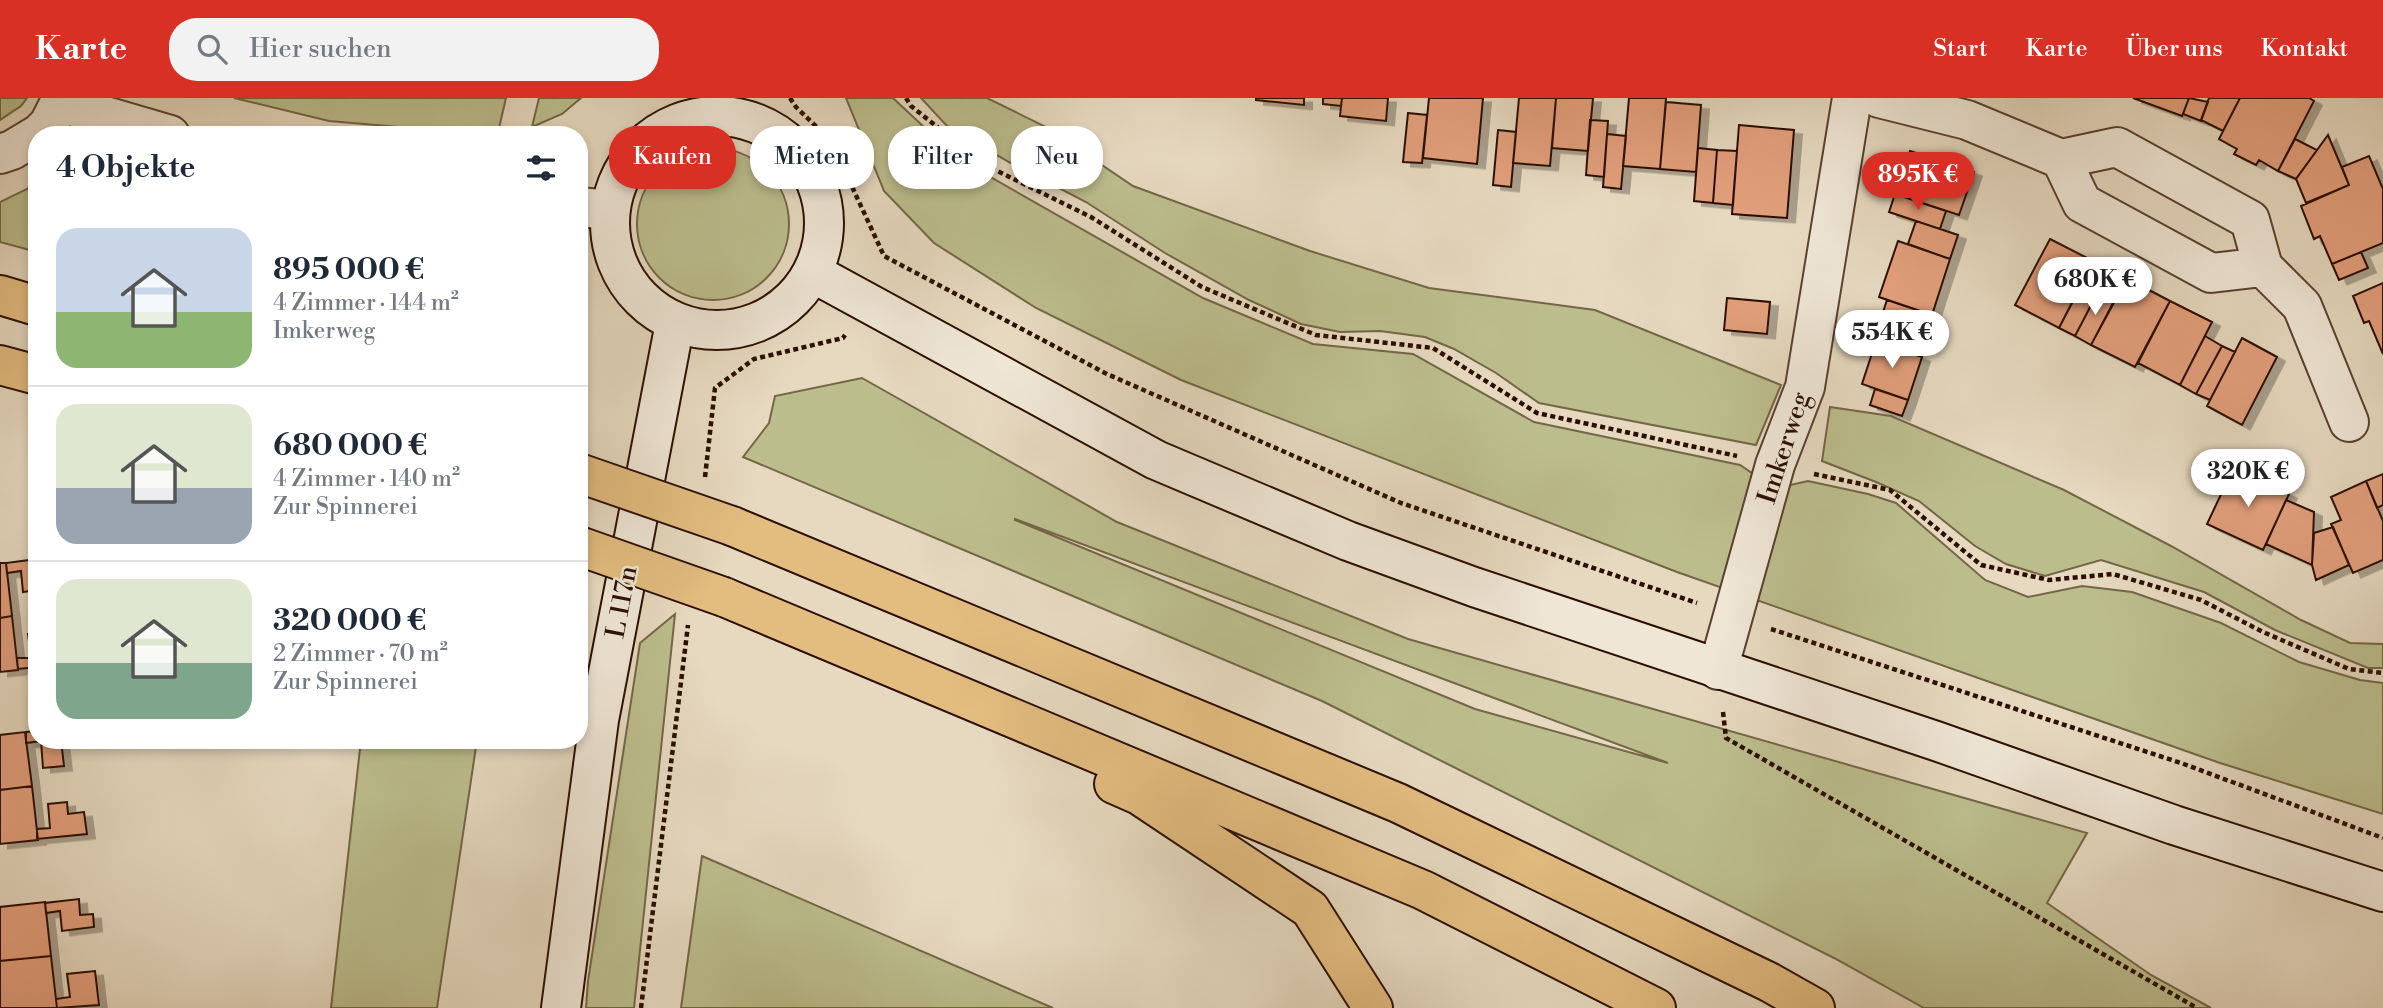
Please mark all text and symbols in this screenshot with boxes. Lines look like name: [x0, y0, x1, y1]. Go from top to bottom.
search box: [169, 18, 659, 81]
text: Karte: [35, 29, 127, 70]
icon: search: [193, 30, 231, 68]
text: Hier suchen: [249, 33, 392, 65]
text: Start: [1933, 34, 1987, 64]
text: Karte: [2025, 34, 2088, 64]
text: Über uns: [2126, 34, 2223, 64]
text: Kontakt: [2261, 34, 2348, 64]
chip: Kaufen: [609, 126, 736, 189]
chip: Mieten: [750, 126, 874, 189]
chip: Filter: [888, 126, 997, 189]
chip: Neu: [1011, 126, 1103, 189]
text: 4 Objekte: [56, 149, 195, 187]
icon: filters: [522, 149, 560, 187]
pin: 895K €: [1861, 152, 1975, 212]
text: 895K €: [1878, 161, 1958, 189]
text: 895 000 €: [273, 251, 424, 289]
icon: home: [112, 256, 196, 340]
pin: 680K €: [2038, 258, 2152, 317]
text: 680K €: [2053, 266, 2137, 294]
text: 4 Zimmer · 144 m²: [273, 289, 459, 317]
pin: 554K €: [1835, 310, 1949, 370]
text: Imkerweg: [273, 317, 375, 345]
text: 554K €: [1851, 319, 1933, 347]
street label: Imkerweg: [1751, 388, 1817, 508]
text: 680 000 €: [273, 427, 427, 465]
icon: home: [112, 432, 196, 516]
pin: 320K €: [2191, 450, 2305, 509]
text: 320K €: [2207, 458, 2289, 486]
text: 4 Zimmer · 140 m²: [273, 465, 460, 493]
text: Zur Spinnerei: [273, 493, 418, 521]
street label: L 117n: [599, 563, 645, 641]
text: 320 000 €: [273, 602, 426, 640]
icon: home: [112, 607, 196, 691]
text: 2 Zimmer · 70 m²: [273, 640, 448, 668]
text: Zur Spinnerei: [273, 668, 418, 696]

